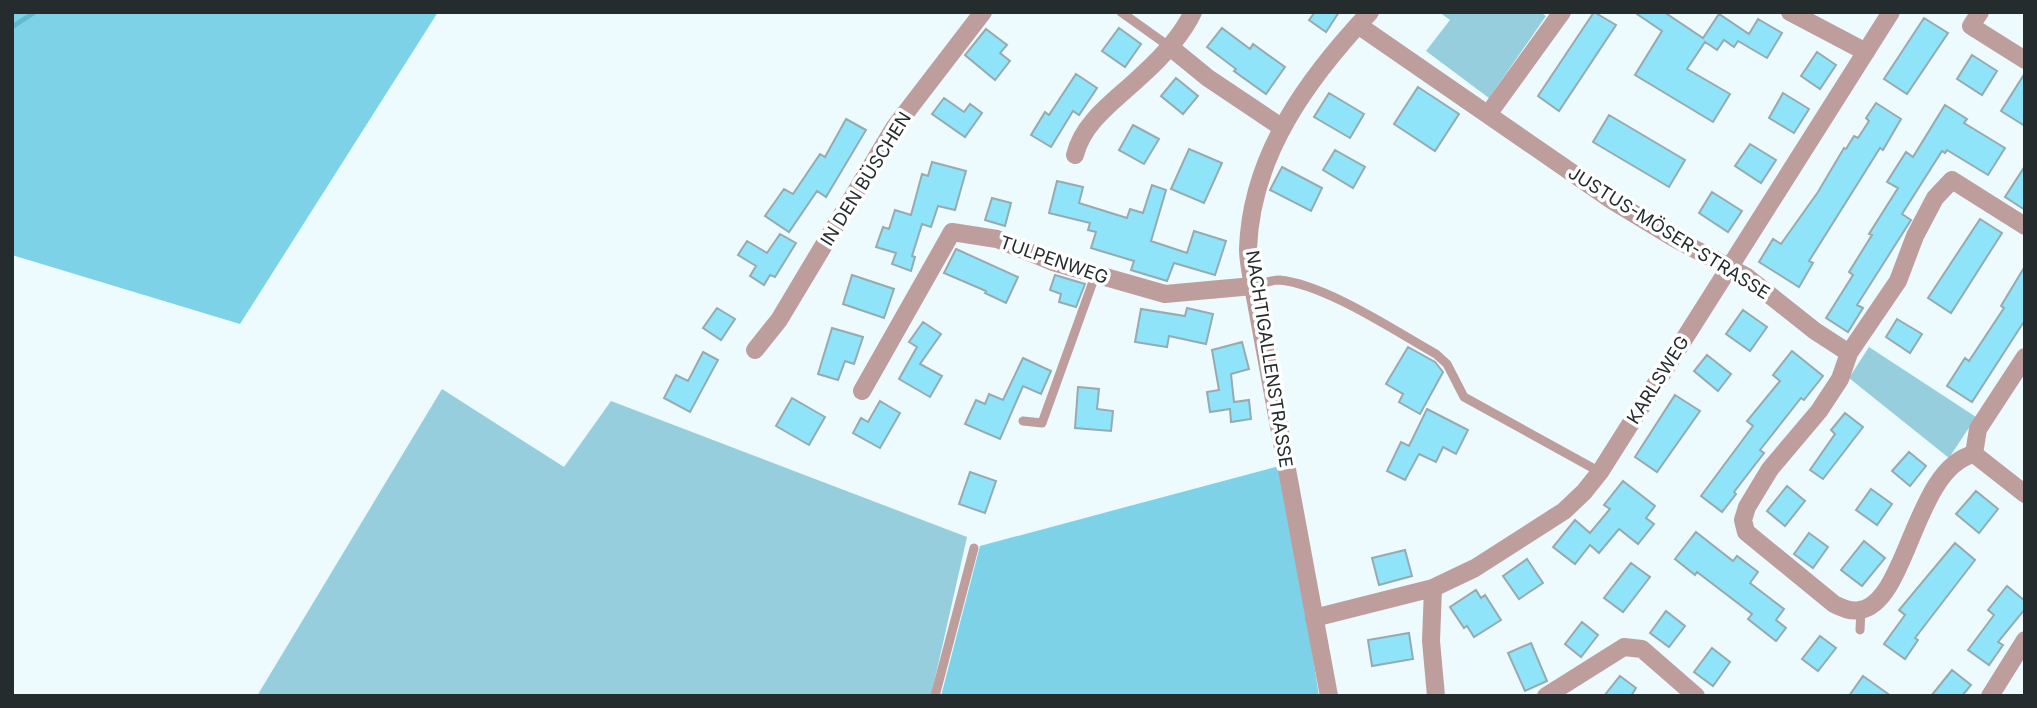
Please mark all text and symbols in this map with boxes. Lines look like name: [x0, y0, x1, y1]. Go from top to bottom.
street label: IN DEN BÜSCHEN: [815, 108, 915, 249]
street label: JUSTUS-MÖSER-STRASSE: [1565, 161, 1774, 303]
street label: TULPENWEG: [997, 231, 1111, 288]
street label: NACHTIGALLENSTRASSE: [1242, 249, 1297, 469]
street label: KARLSWEG: [1622, 332, 1693, 428]

